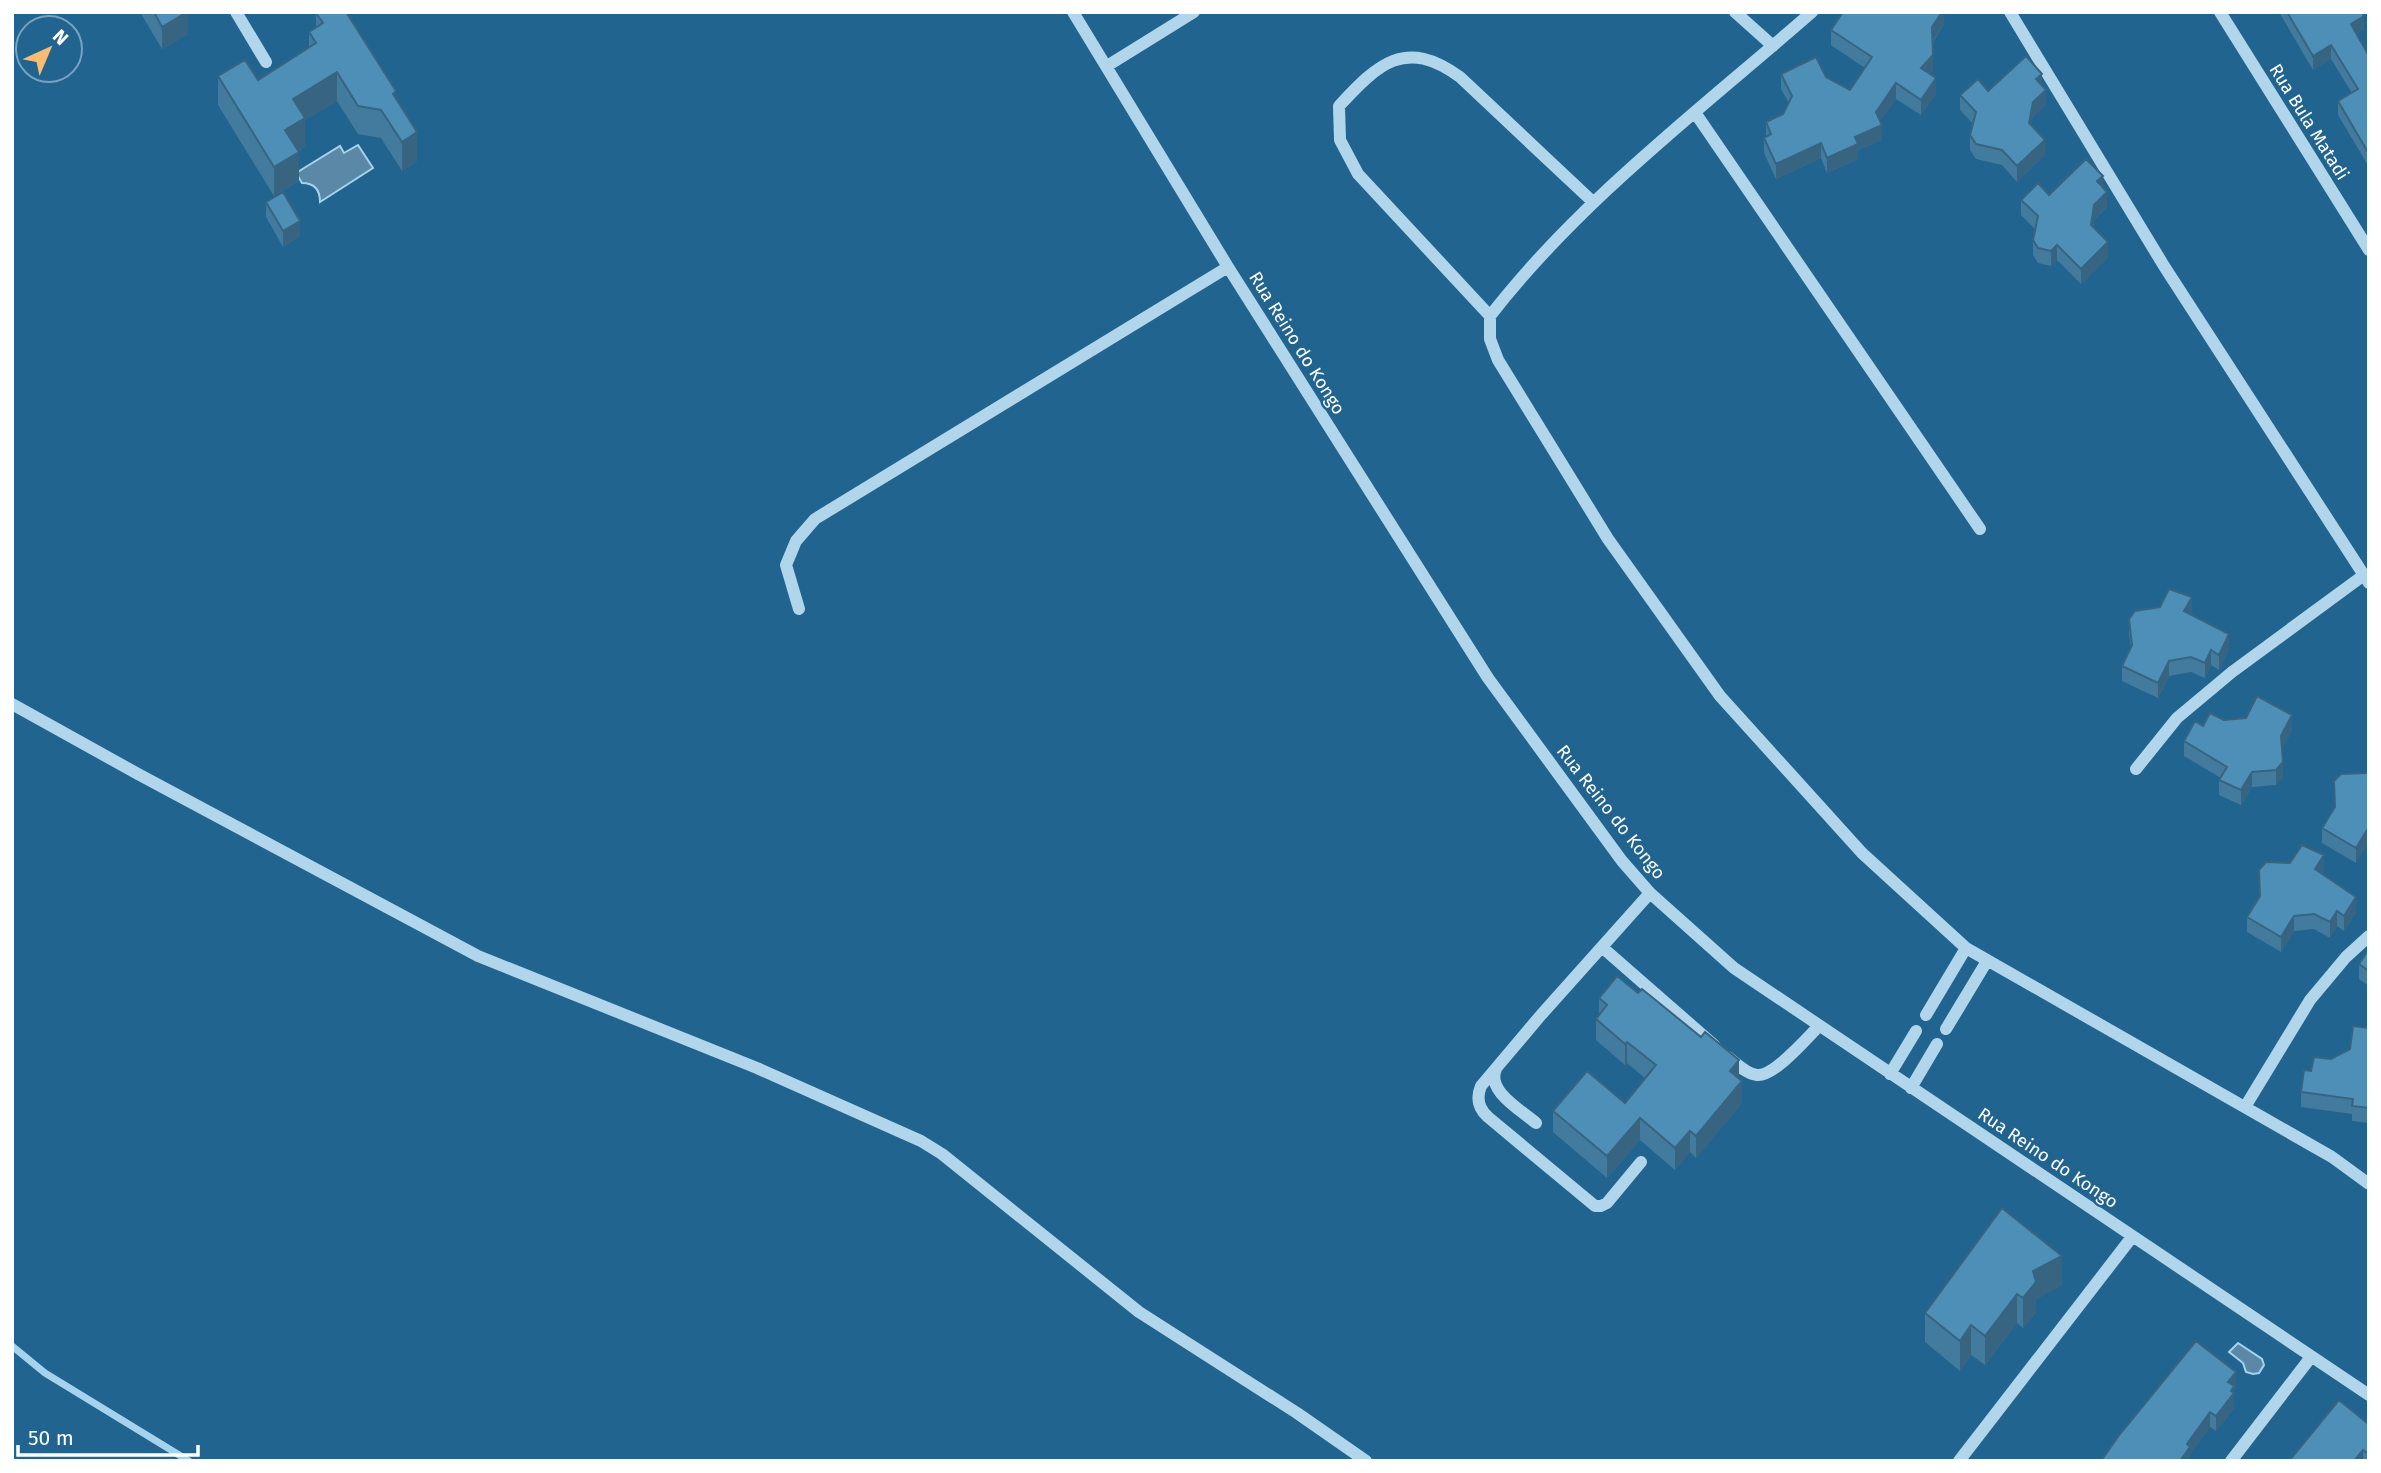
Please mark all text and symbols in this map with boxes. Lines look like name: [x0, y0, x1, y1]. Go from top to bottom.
north arrow: [14, 14, 84, 84]
text: N: [48, 24, 73, 50]
street label: Rua Bula Matadi: [2264, 60, 2354, 184]
street label: Rua Reino do Kongo: [1244, 267, 1350, 419]
street label: Rua Reino do Kongo: [1552, 740, 1670, 884]
street label: Rua Reino do Kongo: [1974, 1103, 2122, 1213]
scale bar: [18, 1414, 198, 1458]
text: 50 m: [28, 1425, 74, 1451]

